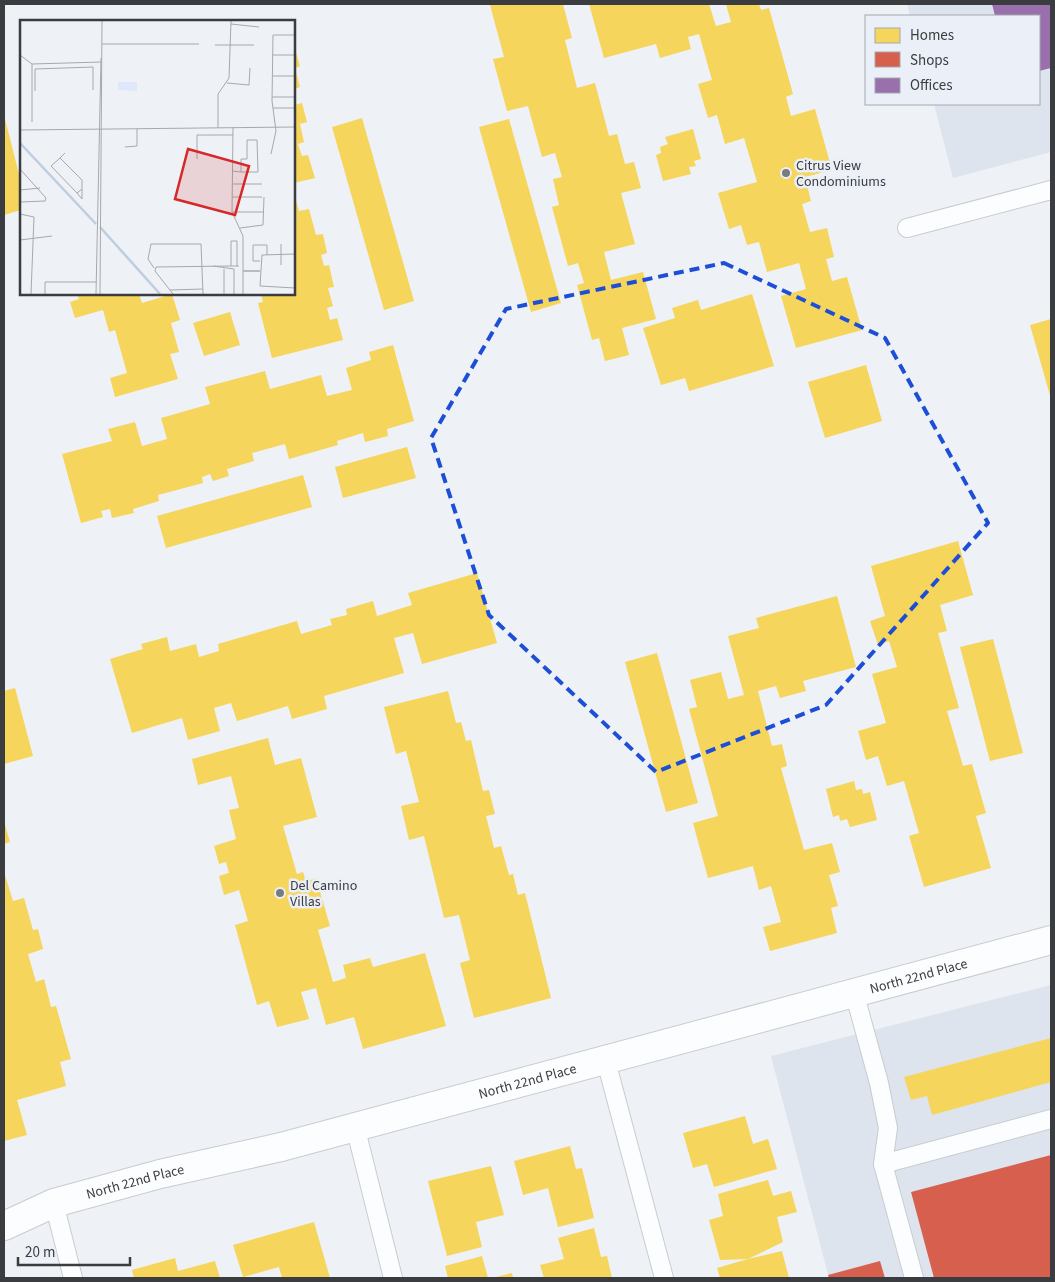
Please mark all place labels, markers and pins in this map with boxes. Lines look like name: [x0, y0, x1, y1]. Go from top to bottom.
place label: Citrus View Condominiums: [796, 156, 886, 192]
marker: Citrus View Condominiums: [780, 167, 792, 179]
place label: Del Camino Villas: [290, 876, 357, 912]
marker: Del Camino Villas: [274, 887, 286, 899]

